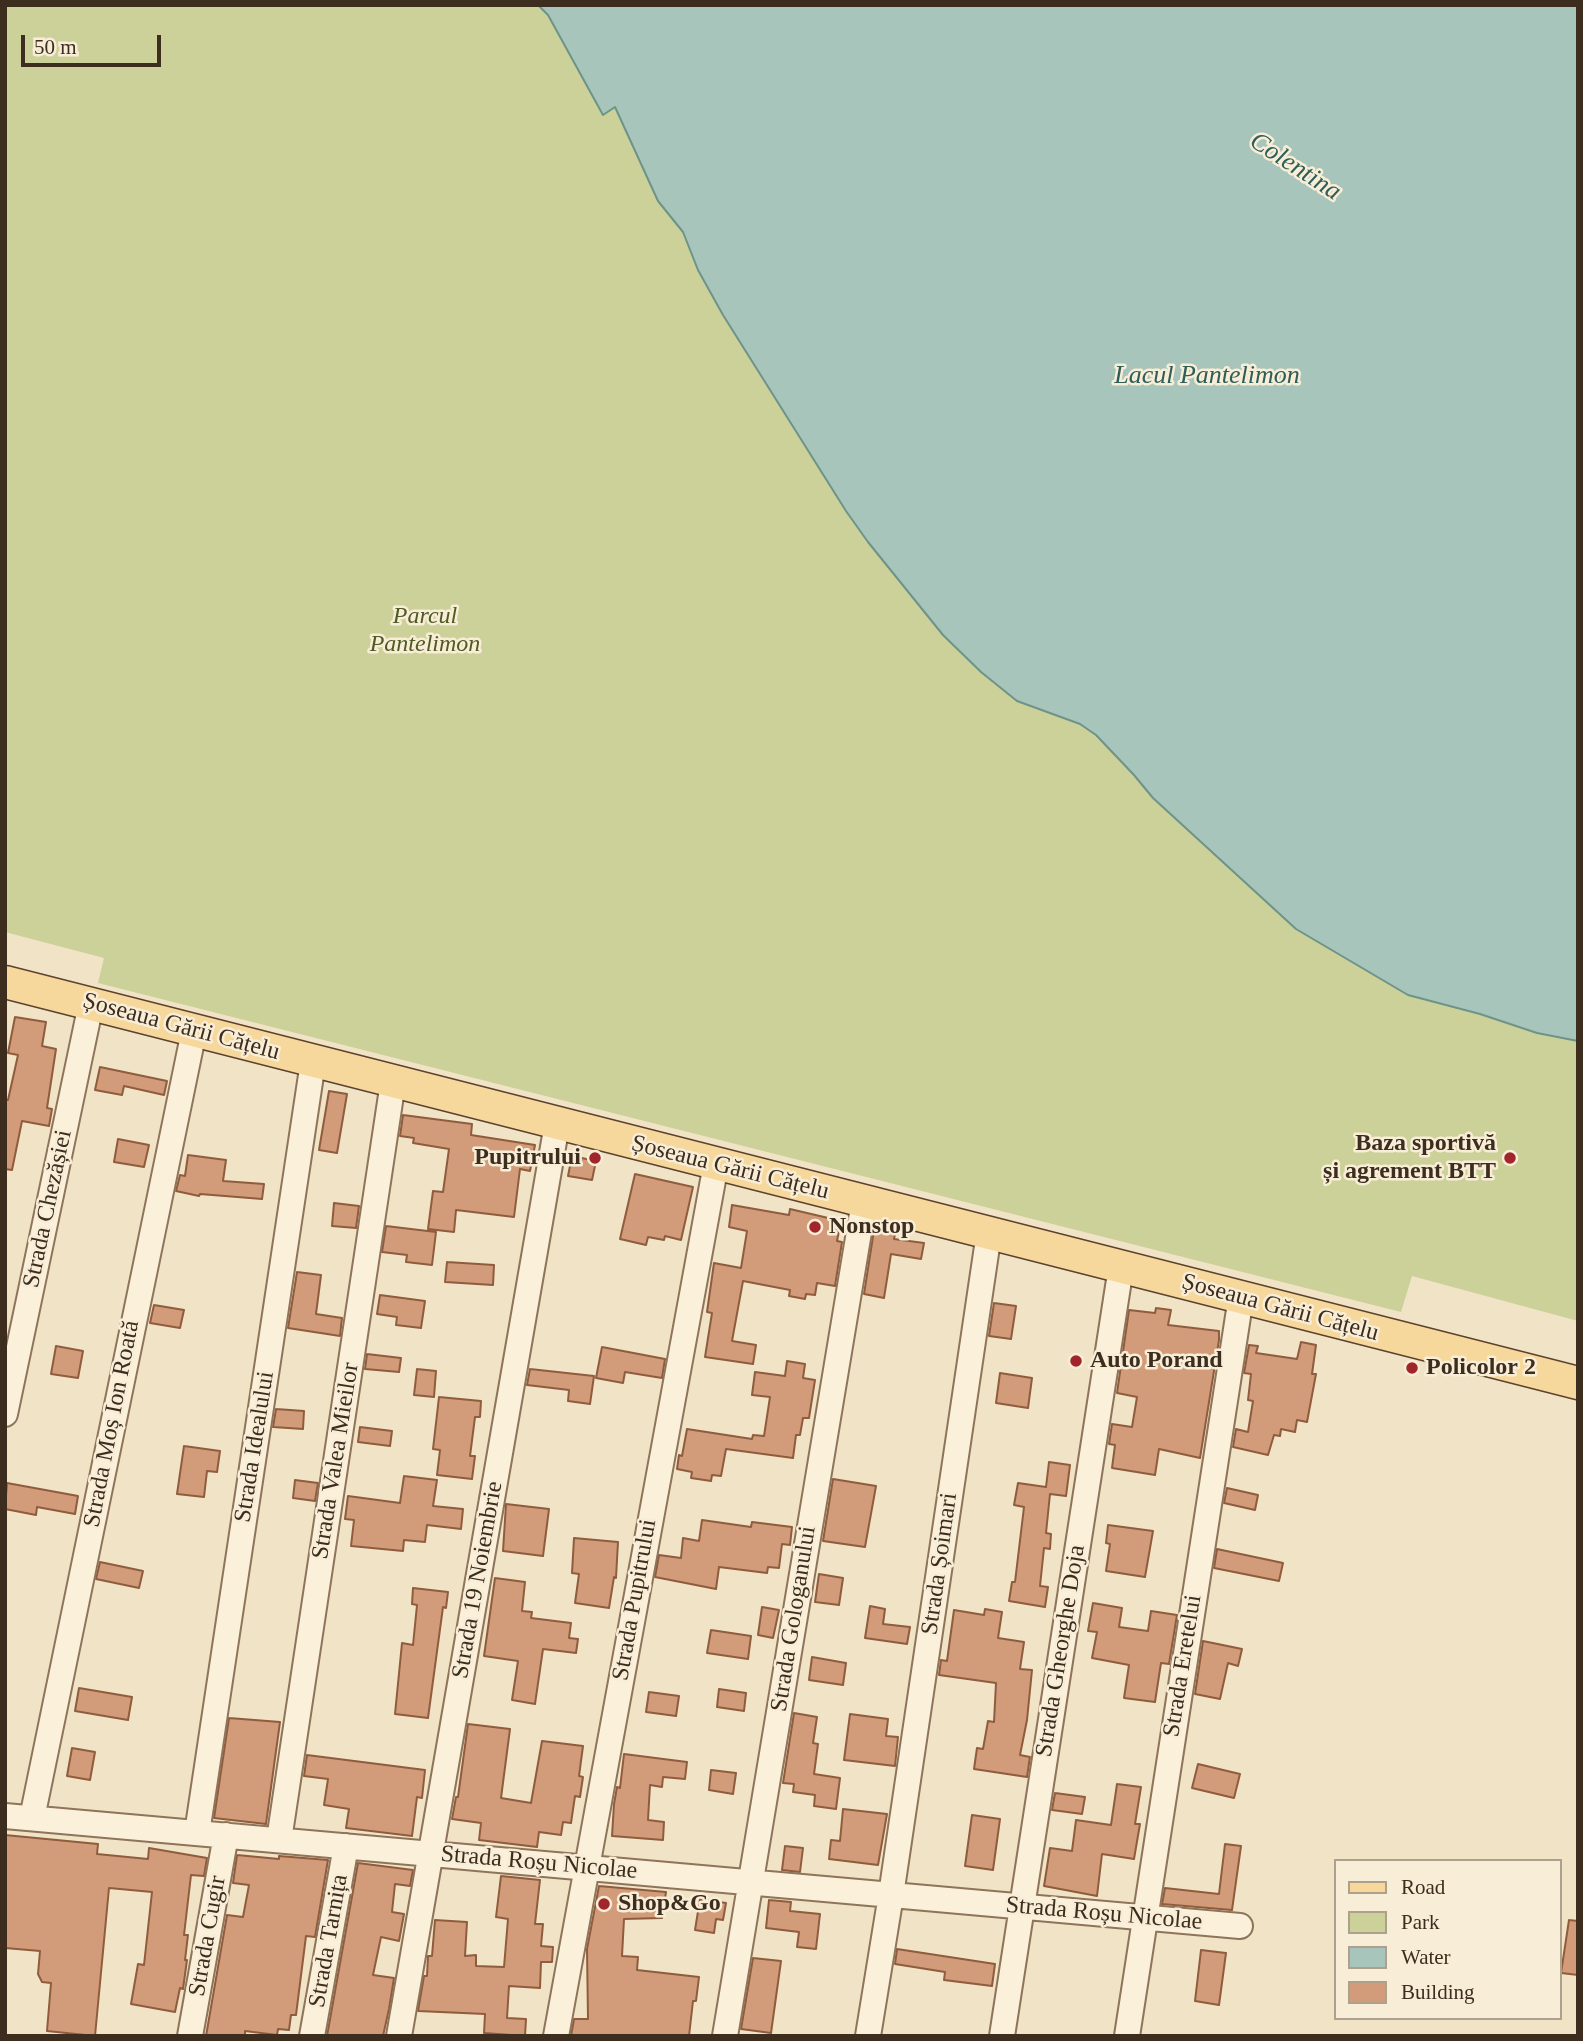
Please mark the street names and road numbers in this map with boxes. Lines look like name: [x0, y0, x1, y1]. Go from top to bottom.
street label: Șoseaua Gării Cățelu: [79, 987, 283, 1067]
street label: Strada Chezășiei: [17, 1127, 79, 1291]
street label: Șoseaua Gării Cățelu: [628, 1130, 832, 1206]
street label: Șoseaua Gării Cățelu: [1178, 1268, 1382, 1348]
street label: Strada Moș Ion Roată: [78, 1318, 146, 1530]
street label: Strada Valea Mieilor: [306, 1361, 366, 1561]
street label: Strada Idealului: [229, 1369, 281, 1525]
street label: Strada 19 Noiembrie: [446, 1479, 510, 1681]
street label: Strada Șoimari: [916, 1491, 964, 1637]
street label: Strada Pupitrului: [607, 1517, 663, 1683]
street label: Strada Gologanului: [765, 1524, 823, 1714]
street label: Strada Gheorghe Doja: [1030, 1543, 1092, 1759]
street label: Strada Eretelui: [1158, 1593, 1208, 1739]
street label: Strada Roșu Nicolae: [439, 1840, 639, 1886]
street label: Strada Tarnița: [303, 1872, 355, 2010]
street label: Strada Cugir: [183, 1873, 233, 1999]
street label: Strada Roșu Nicolae: [1004, 1891, 1204, 1937]

